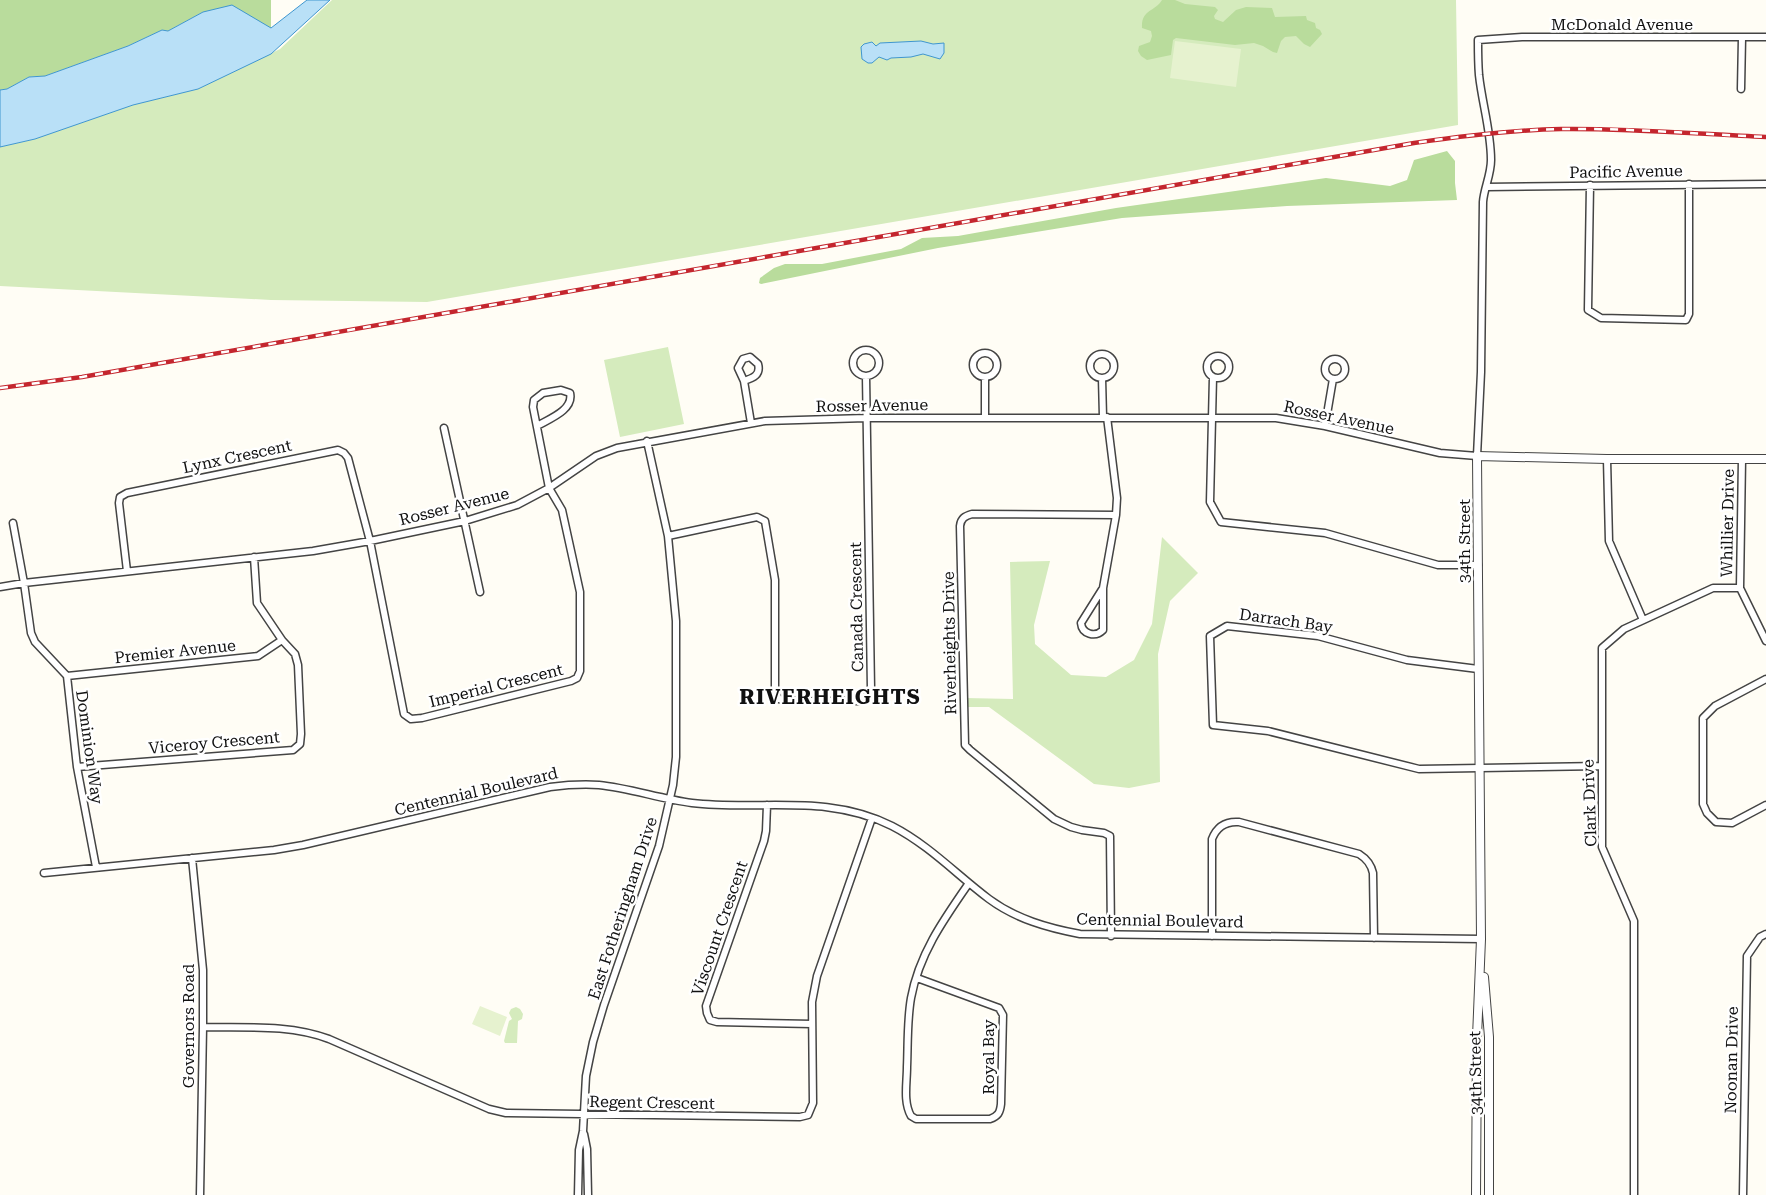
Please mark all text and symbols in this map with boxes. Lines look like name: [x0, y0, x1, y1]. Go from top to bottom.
street label: McDonald Avenue: [1551, 15, 1693, 34]
street label: Pacific Avenue: [1569, 161, 1683, 182]
street label: Rosser Avenue: [816, 395, 929, 416]
street label: Rosser Avenue: [1282, 397, 1396, 439]
street label: Lynx Crescent: [181, 436, 293, 477]
street label: Whillier Drive: [1717, 469, 1738, 577]
street label: Rosser Avenue: [397, 484, 511, 529]
street label: 34th Street: [1455, 499, 1474, 583]
street label: Canada Crescent: [846, 542, 867, 672]
street label: Riverheights Drive: [939, 571, 960, 715]
street label: Darrach Bay: [1238, 605, 1334, 637]
street label: Premier Avenue: [113, 636, 237, 667]
street label: Imperial Crescent: [427, 660, 565, 711]
district label: RIVERHEIGHTS: [739, 685, 921, 709]
street label: Dominion Way: [72, 689, 107, 806]
street label: Viceroy Crescent: [148, 727, 281, 758]
street label: Clark Drive: [1578, 759, 1601, 847]
street label: Centennial Boulevard: [393, 763, 560, 820]
street label: East Fotheringham Drive: [584, 814, 661, 1002]
street label: Viscount Crescent: [687, 858, 751, 998]
street label: Centennial Boulevard: [1076, 910, 1244, 931]
street label: Governors Road: [179, 964, 198, 1088]
street label: Noonan Drive: [1721, 1006, 1742, 1114]
street label: Royal Bay: [979, 1019, 998, 1095]
street label: 34th Street: [1465, 1031, 1486, 1115]
street label: Regent Crescent: [589, 1092, 715, 1113]

